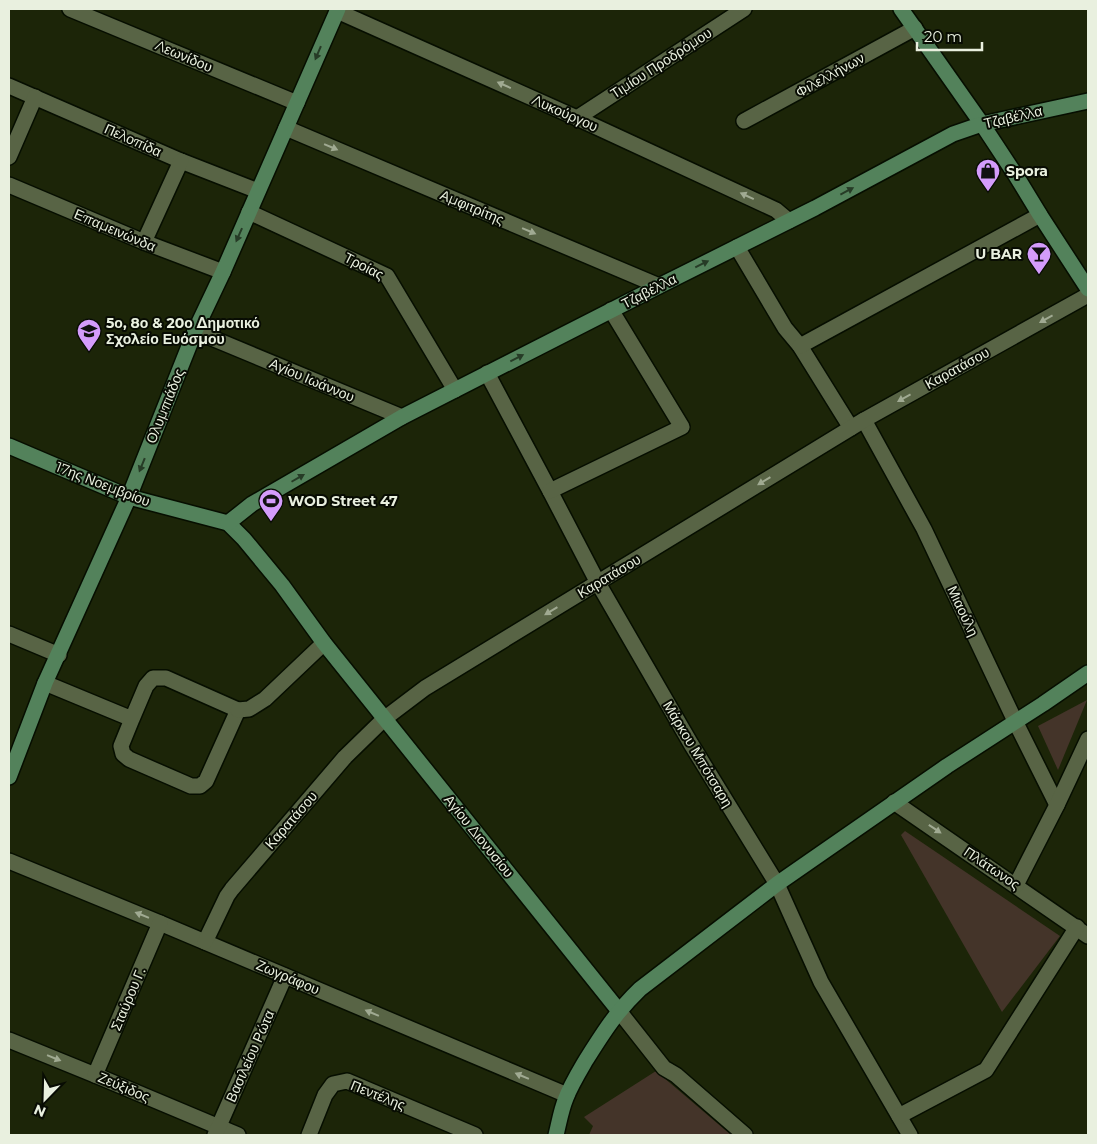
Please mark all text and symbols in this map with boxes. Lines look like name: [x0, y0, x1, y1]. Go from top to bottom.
scale bar: [917, 20, 982, 52]
street label: Τιμίου Προδρόμου: [607, 24, 715, 102]
text: 20 m: [924, 27, 962, 46]
street label: Λεωνίδου: [153, 36, 215, 76]
one-way arrow: [314, 46, 322, 61]
street label: Φιλελλήνων: [792, 49, 868, 101]
one-way arrow: [497, 81, 511, 89]
street label: Λυκούργου: [529, 91, 601, 135]
street label: Τζαβέλλα: [982, 102, 1044, 132]
street label: Πελοπίδα: [102, 119, 164, 161]
one-way arrow: [324, 143, 338, 151]
shop icon: Spora: [975, 158, 1001, 192]
place label: Spora: [1006, 162, 1048, 180]
street label: Αμφιτρίτης: [437, 185, 507, 229]
one-way arrow: [840, 187, 855, 195]
one-way arrow: [740, 192, 754, 200]
street label: Επαμεινώνδα: [71, 205, 159, 255]
one-way arrow: [522, 227, 536, 235]
one-way arrow: [235, 228, 243, 242]
bar icon: U BAR: [1026, 241, 1052, 275]
place label: U BAR: [975, 245, 1022, 263]
street label: Τροίας: [341, 248, 387, 284]
one-way arrow: [695, 260, 710, 268]
street label: Τζαβέλλα: [618, 269, 680, 313]
place label: 5ο, 8ο & 20ο Δημοτικό Σχολείο Ευόσμου: [106, 314, 260, 348]
one-way arrow: [1039, 314, 1052, 323]
school or university icon: 5ο, 8ο & 20ο Δημοτικό Σχολείο Ευόσμου: [76, 318, 102, 352]
street label: Καρατάσου: [922, 343, 992, 393]
street label: Αγίου Ιωάννου: [267, 354, 357, 406]
one-way arrow: [510, 354, 524, 362]
street label: Ολυμπιάδος: [142, 366, 188, 446]
one-way arrow: [897, 394, 911, 402]
one-way arrow: [137, 457, 145, 472]
street label: 17ης Νοεμβρίου: [53, 458, 153, 510]
one-way arrow: [291, 473, 304, 482]
one-way arrow: [758, 477, 771, 486]
sports icon: WOD Street 47: [258, 488, 284, 522]
place label: WOD Street 47: [288, 492, 398, 510]
street label: Καρατάσου: [574, 550, 644, 602]
street label: Μιαούλη: [943, 583, 983, 639]
one-way arrow: [544, 607, 557, 616]
street label: Μάρκου Μπότσαρη: [659, 698, 737, 810]
street label: Καρατάσου: [261, 787, 321, 853]
street label: Αγίου Διονυσίου: [440, 791, 518, 881]
one-way arrow: [928, 824, 941, 834]
street label: Πλάτωνος: [961, 843, 1024, 893]
one-way arrow: [135, 911, 149, 919]
street label: Ζωγράφου: [254, 956, 322, 998]
street label: Σταύρου Γ.: [107, 965, 149, 1033]
street label: Βασιλείου Ρώτα: [222, 1007, 278, 1105]
one-way arrow: [365, 1008, 379, 1016]
one-way arrow: [47, 1054, 62, 1062]
street label: Ζεύξιδος: [96, 1068, 153, 1106]
one-way arrow: [515, 1072, 529, 1080]
north arrow: [20, 1074, 70, 1124]
street label: Πεντέλης: [348, 1076, 408, 1114]
text: N: [31, 1100, 49, 1121]

